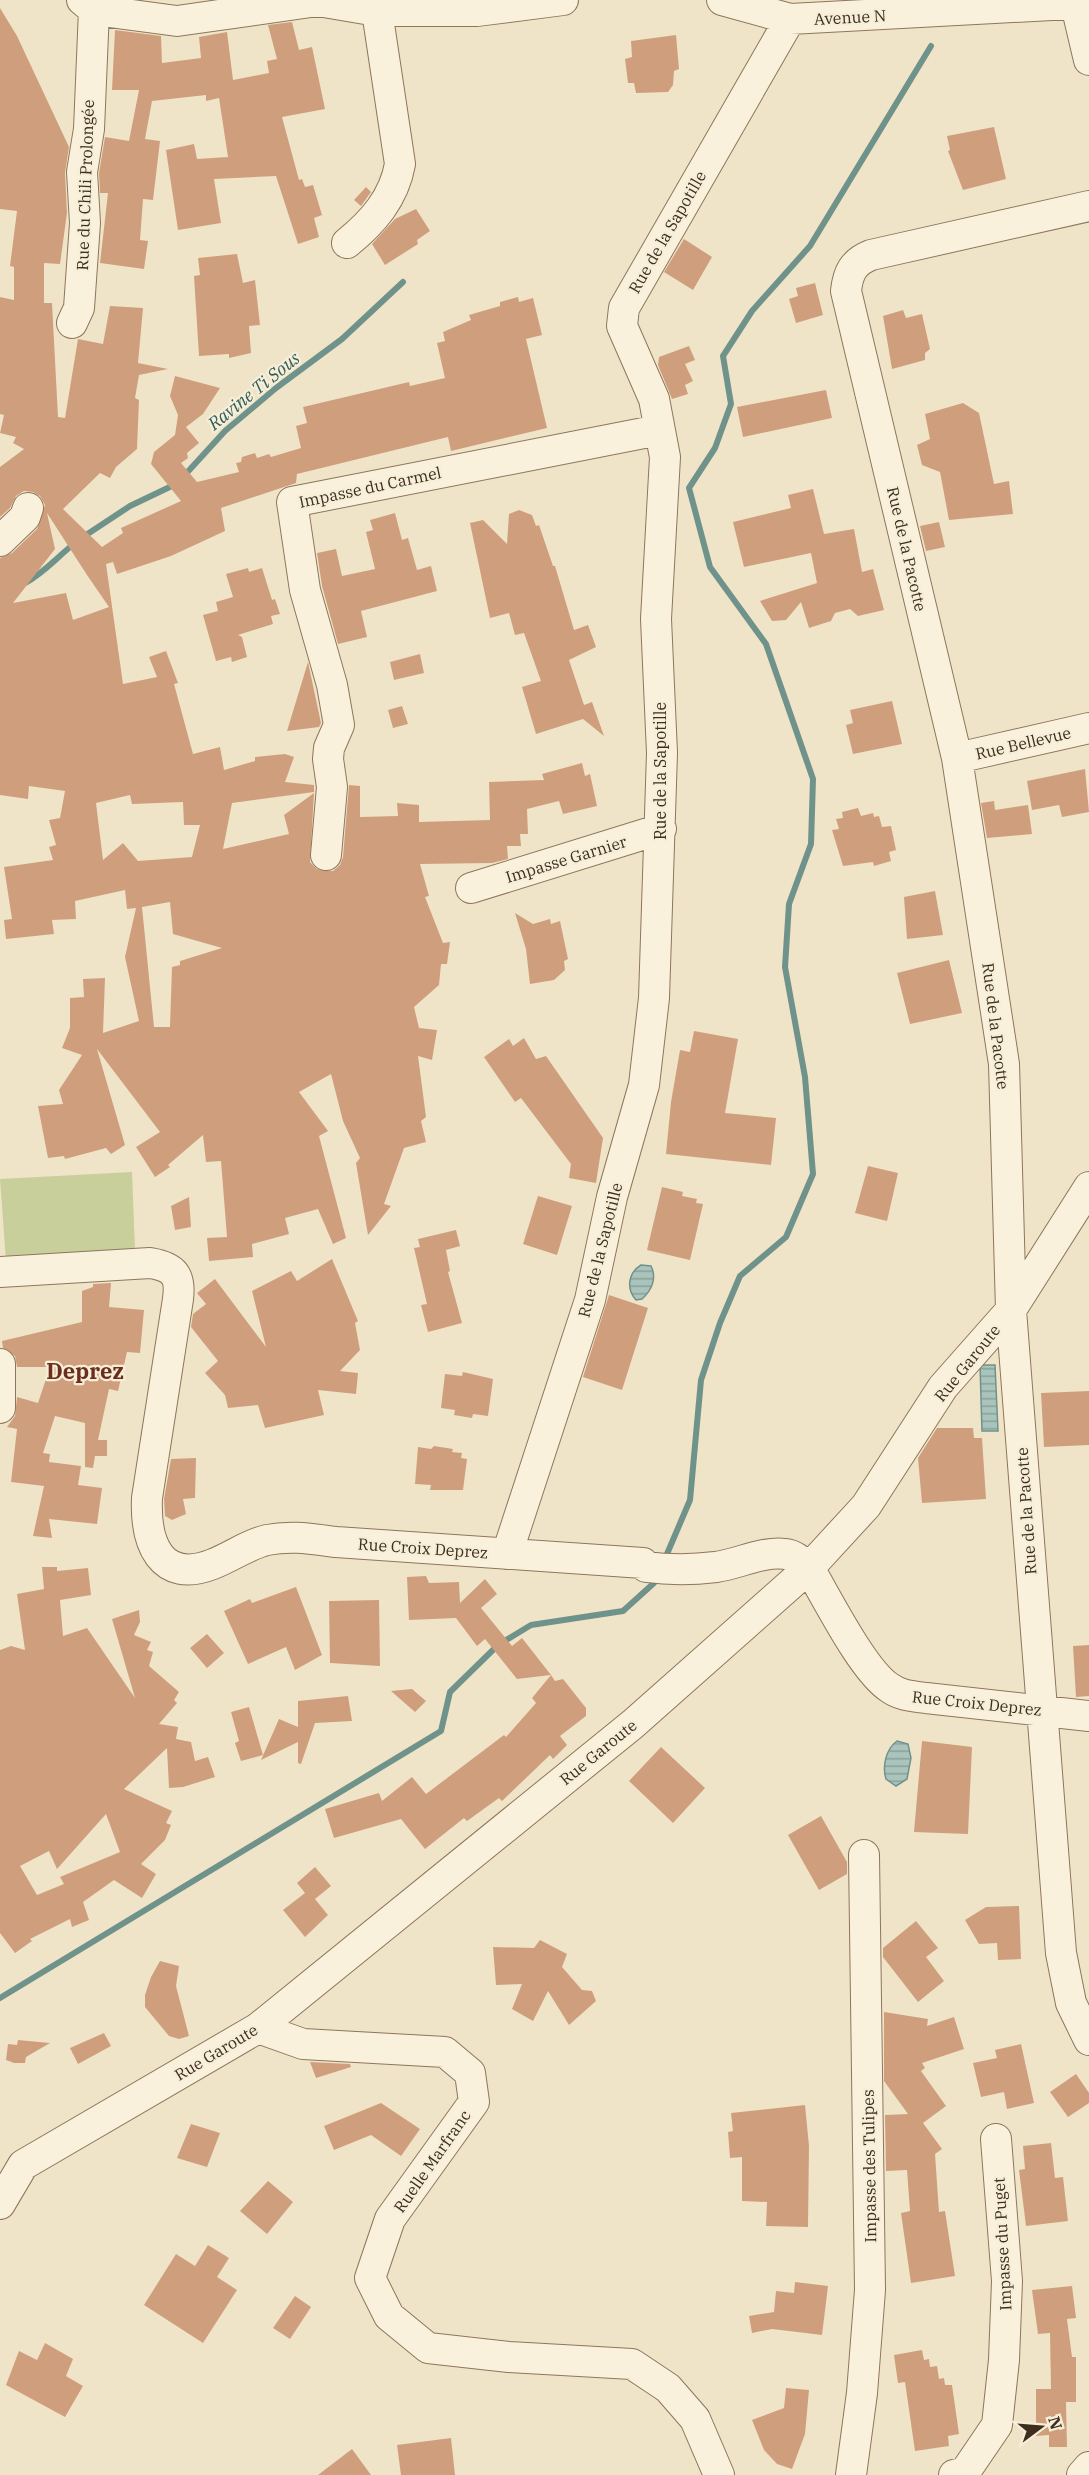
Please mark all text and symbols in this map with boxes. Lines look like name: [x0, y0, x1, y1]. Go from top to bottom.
street label: Avenue N: [813, 5, 887, 29]
street label: Rue du Chili Prolongée: [72, 99, 98, 271]
street label: Rue de la Sapotille: [624, 167, 710, 297]
water label: Ravine Ti Sous: [202, 346, 305, 435]
street label: Impasse du Carmel: [297, 462, 443, 512]
street label: Rue de la Pacotte: [883, 485, 931, 613]
street label: Rue de la Sapotille: [650, 702, 670, 840]
street label: Rue Bellevue: [973, 722, 1073, 764]
street label: Impasse Garnier: [503, 831, 629, 887]
street label: Rue de la Pacotte: [978, 962, 1014, 1090]
street label: Rue de la Sapotille: [574, 1181, 626, 1319]
street label: Rue Garoute: [930, 1320, 1004, 1406]
district label: Deprez: [46, 1356, 124, 1385]
street label: Rue de la Pacotte: [1012, 1447, 1040, 1575]
street label: Rue Croix Deprez: [357, 1533, 489, 1563]
street label: Rue Croix Deprez: [911, 1686, 1043, 1720]
street label: Rue Garoute: [555, 1715, 641, 1789]
street label: Rue Garoute: [171, 2019, 261, 2085]
street label: Impasse des Tulipes: [858, 2089, 880, 2243]
street label: Ruelle Marfranc: [389, 2106, 475, 2216]
street label: Impasse du Puget: [989, 2177, 1015, 2311]
north arrow: [1011, 2397, 1071, 2457]
text: N: [1044, 2414, 1067, 2432]

